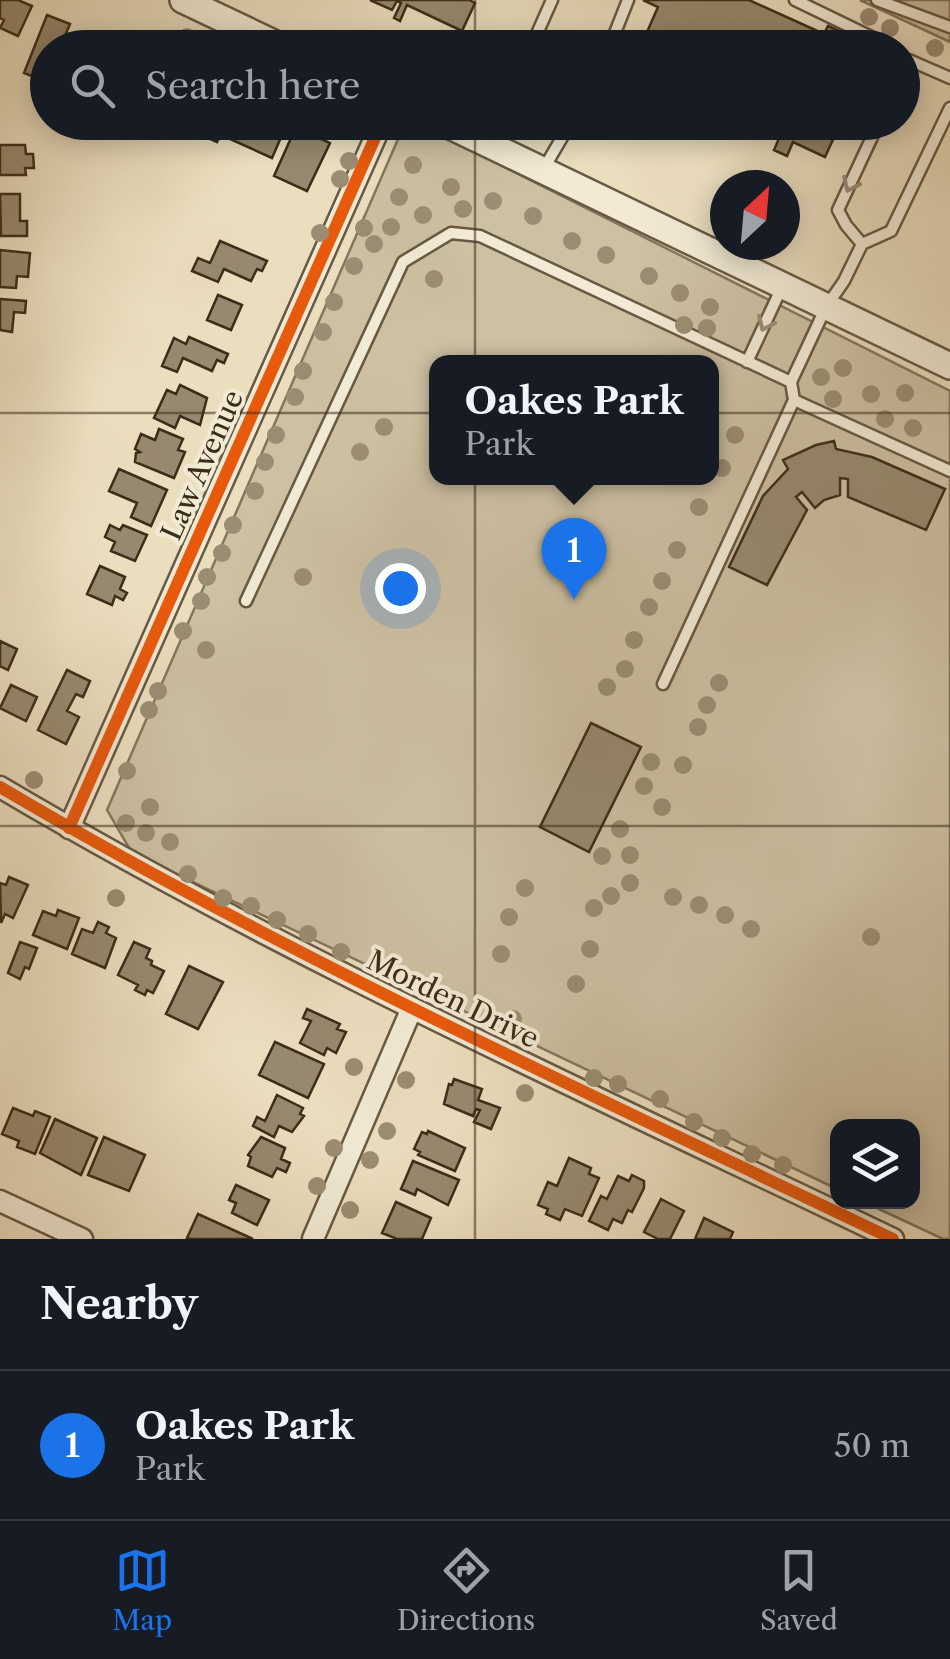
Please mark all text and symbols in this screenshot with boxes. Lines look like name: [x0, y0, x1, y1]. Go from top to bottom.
search box: [30, 30, 920, 140]
icon: search: [65, 58, 120, 113]
text: Search here: [145, 62, 360, 109]
north arrow: [710, 170, 800, 260]
one-way arrow: [842, 175, 862, 193]
one-way arrow: [757, 314, 777, 332]
popup: [429, 355, 719, 485]
text: Oakes Park: [464, 377, 684, 424]
street label: Law Avenue: [154, 385, 250, 545]
text: Park: [464, 424, 534, 463]
pin: 1: [542, 518, 606, 600]
your location: [375, 563, 426, 614]
street label: Morden Drive: [362, 943, 544, 1055]
map controls: [830, 1119, 920, 1209]
button: layers: [830, 1119, 920, 1209]
text: Nearby: [40, 1278, 198, 1330]
text: Oakes Park: [135, 1402, 354, 1449]
text: 1: [65, 1426, 80, 1465]
text: 50 m: [834, 1426, 910, 1465]
text: Park: [135, 1449, 205, 1488]
tab: Map: [112, 1543, 172, 1637]
tab: Directions: [397, 1543, 535, 1637]
tab: Saved: [760, 1543, 838, 1637]

